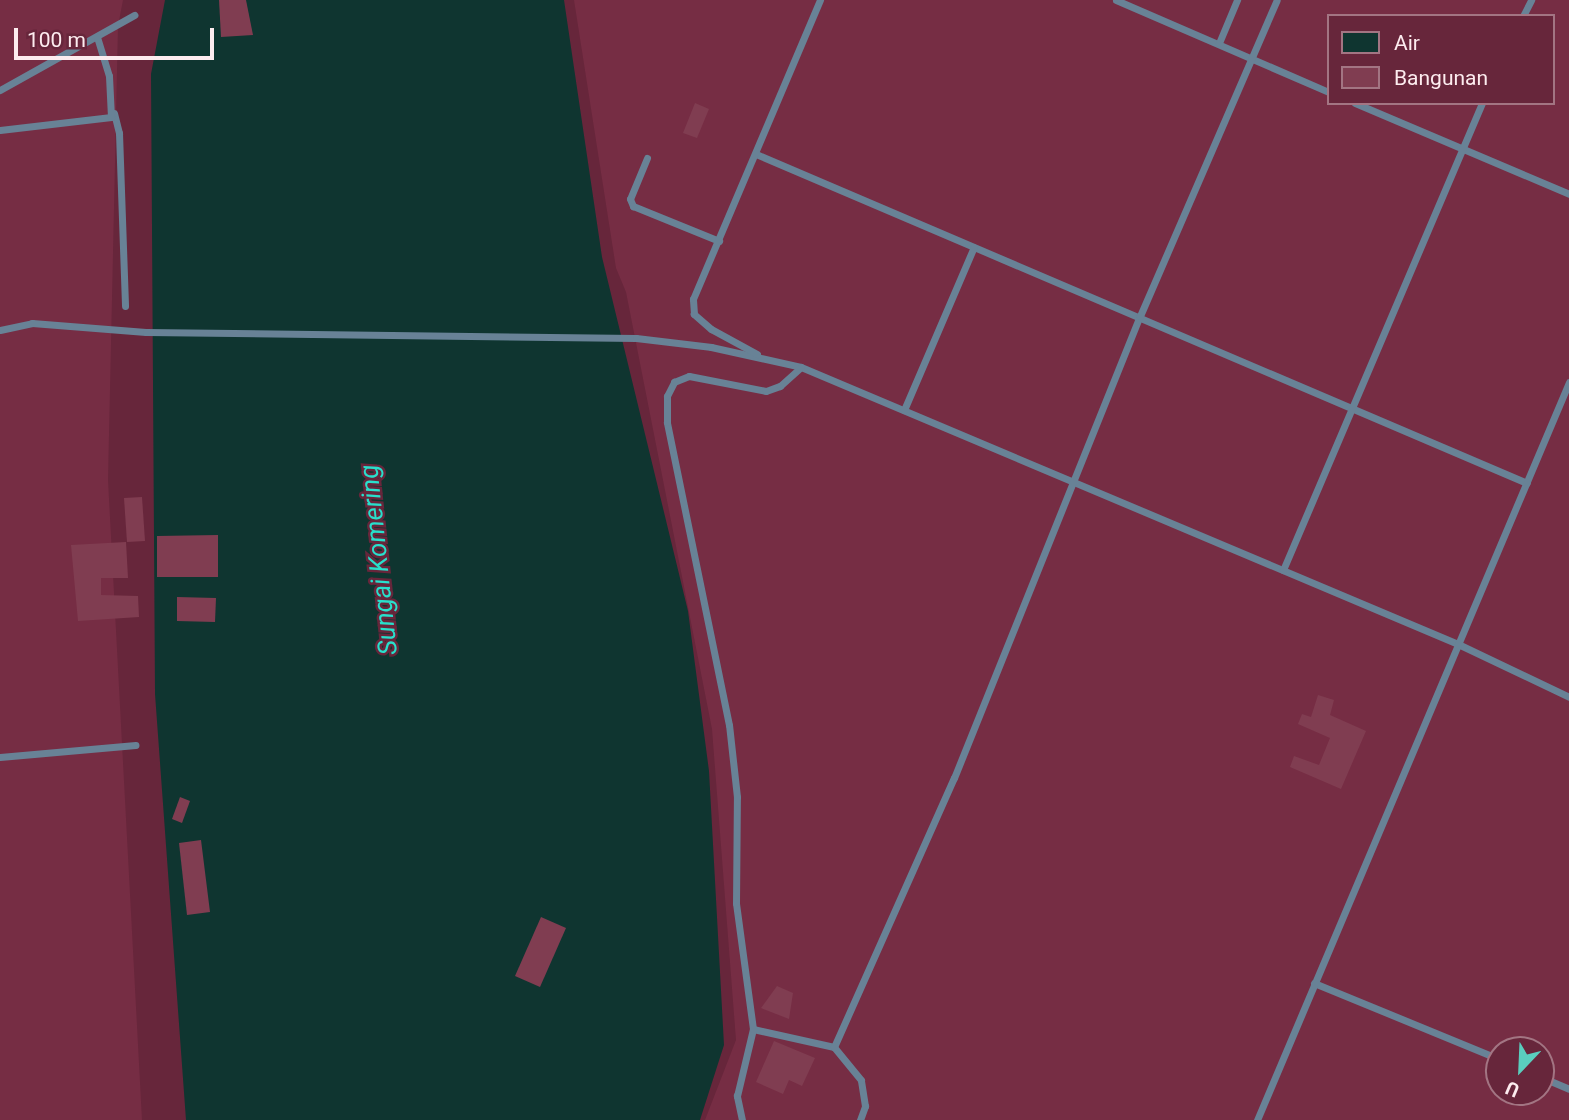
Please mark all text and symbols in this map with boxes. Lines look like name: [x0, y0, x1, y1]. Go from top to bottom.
scale bar: [18, 14, 217, 58]
legend: [1328, 14, 1555, 105]
text: 100 m: [27, 28, 86, 52]
text: Air: [1394, 31, 1420, 55]
text: Bangunan: [1394, 66, 1488, 90]
water label: Sungai Komering: [353, 463, 405, 657]
north arrow: [1485, 1036, 1555, 1106]
text: U: [1502, 1076, 1523, 1102]

